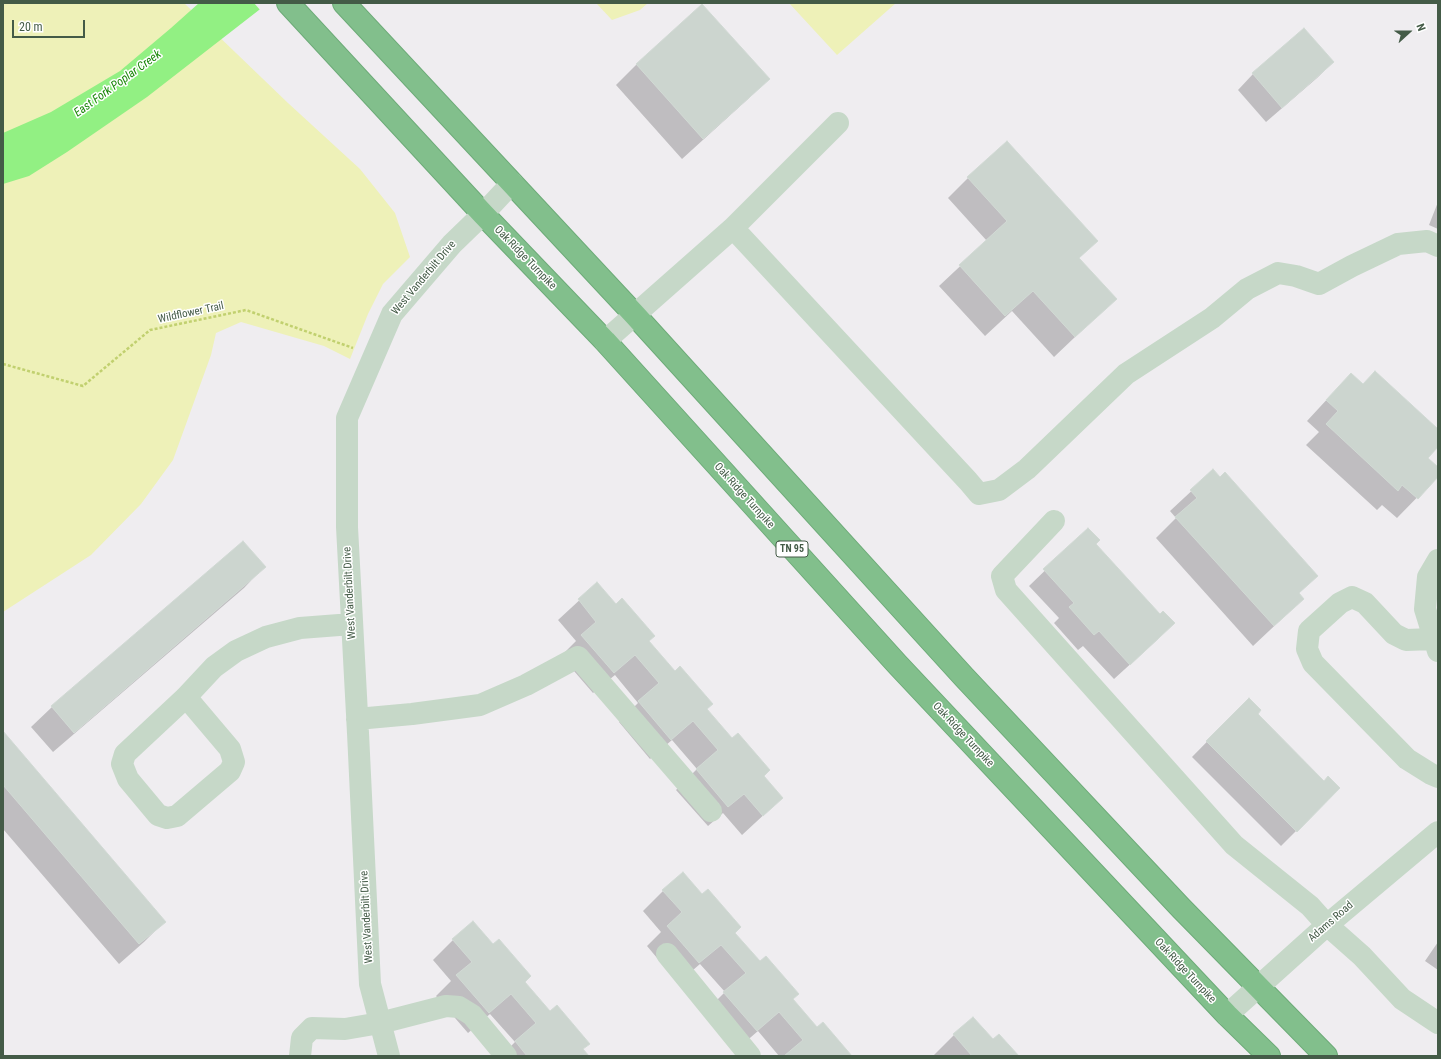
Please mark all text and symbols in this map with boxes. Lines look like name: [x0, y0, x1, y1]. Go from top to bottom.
scale bar: [14, 12, 87, 38]
north arrow: [1389, 12, 1429, 52]
text: 20 m: [19, 20, 43, 34]
text: N: [1413, 22, 1428, 33]
water label: East Fork Poplar Creek: [72, 48, 164, 120]
street label: Oak Ridge Turnpike: [491, 223, 559, 293]
street label: West Vanderbilt Drive: [389, 238, 459, 318]
street label: Wildflower Trail: [157, 300, 225, 326]
street label: Oak Ridge Turnpike: [711, 461, 777, 531]
road number: TN 95: [776, 541, 808, 557]
street label: West Vanderbilt Drive: [341, 546, 359, 640]
street label: Oak Ridge Turnpike: [930, 700, 996, 770]
street label: West Vanderbilt Drive: [358, 870, 376, 964]
street label: Adams Road: [1306, 899, 1356, 945]
street label: Oak Ridge Turnpike: [1152, 936, 1218, 1006]

